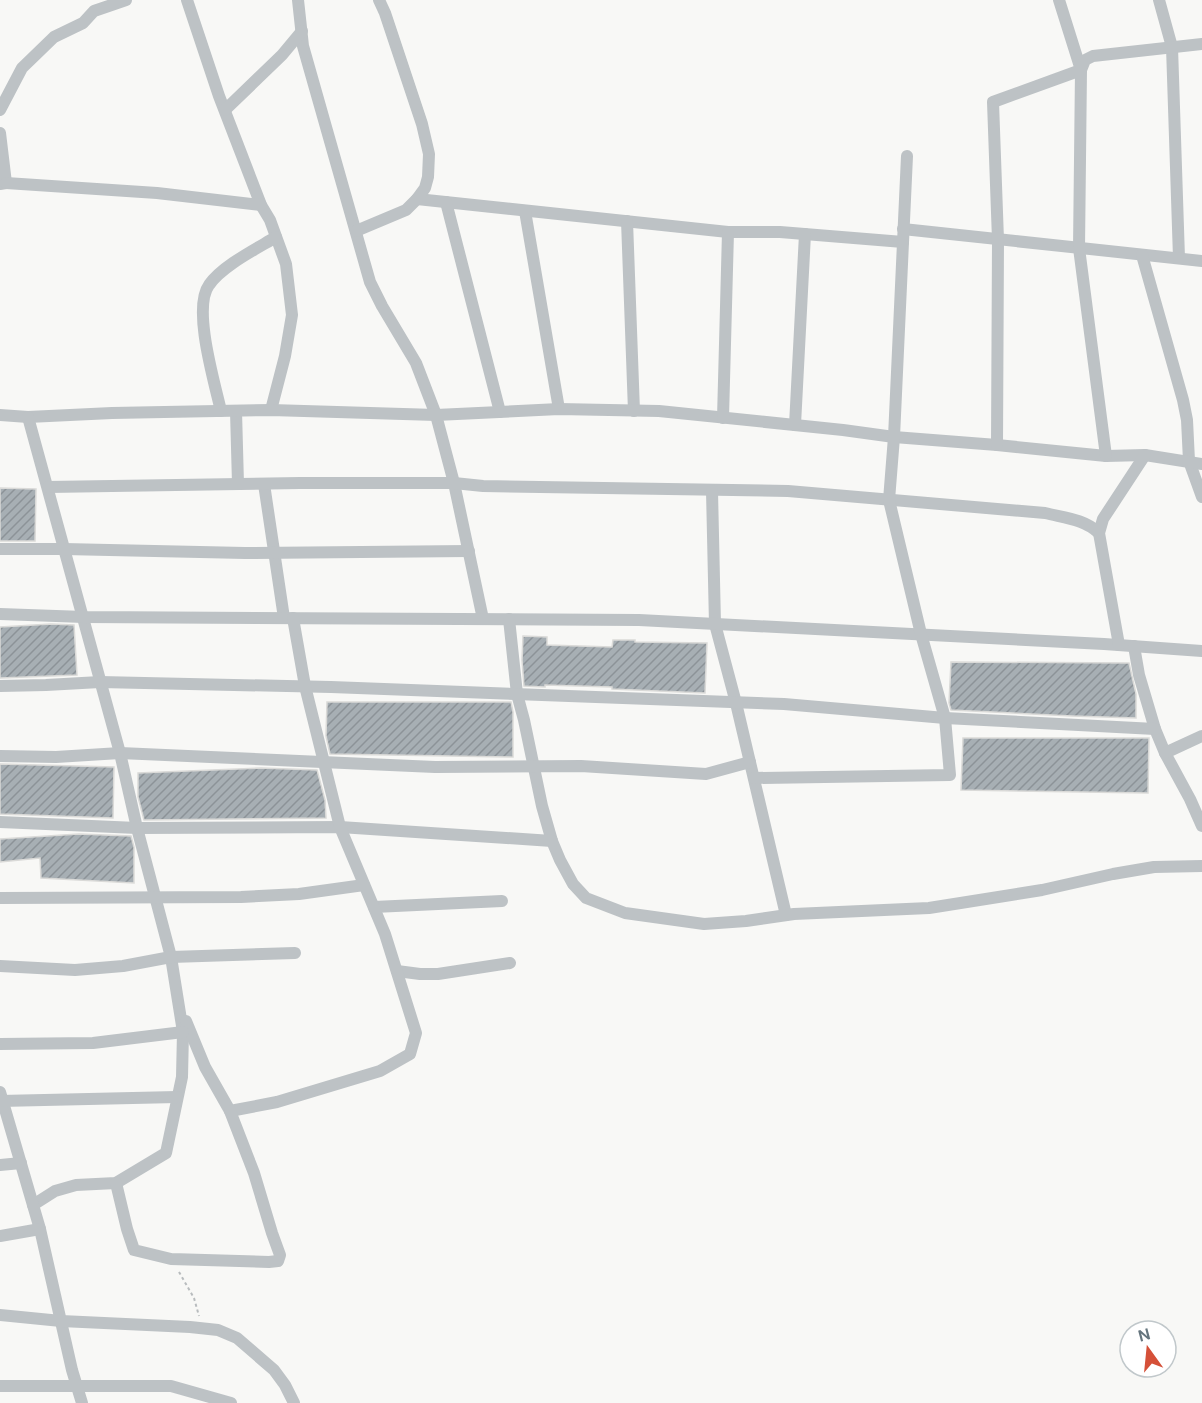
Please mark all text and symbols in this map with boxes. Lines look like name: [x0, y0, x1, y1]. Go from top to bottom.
north arrow: [1118, 1319, 1178, 1379]
text: N: [1136, 1323, 1153, 1347]

